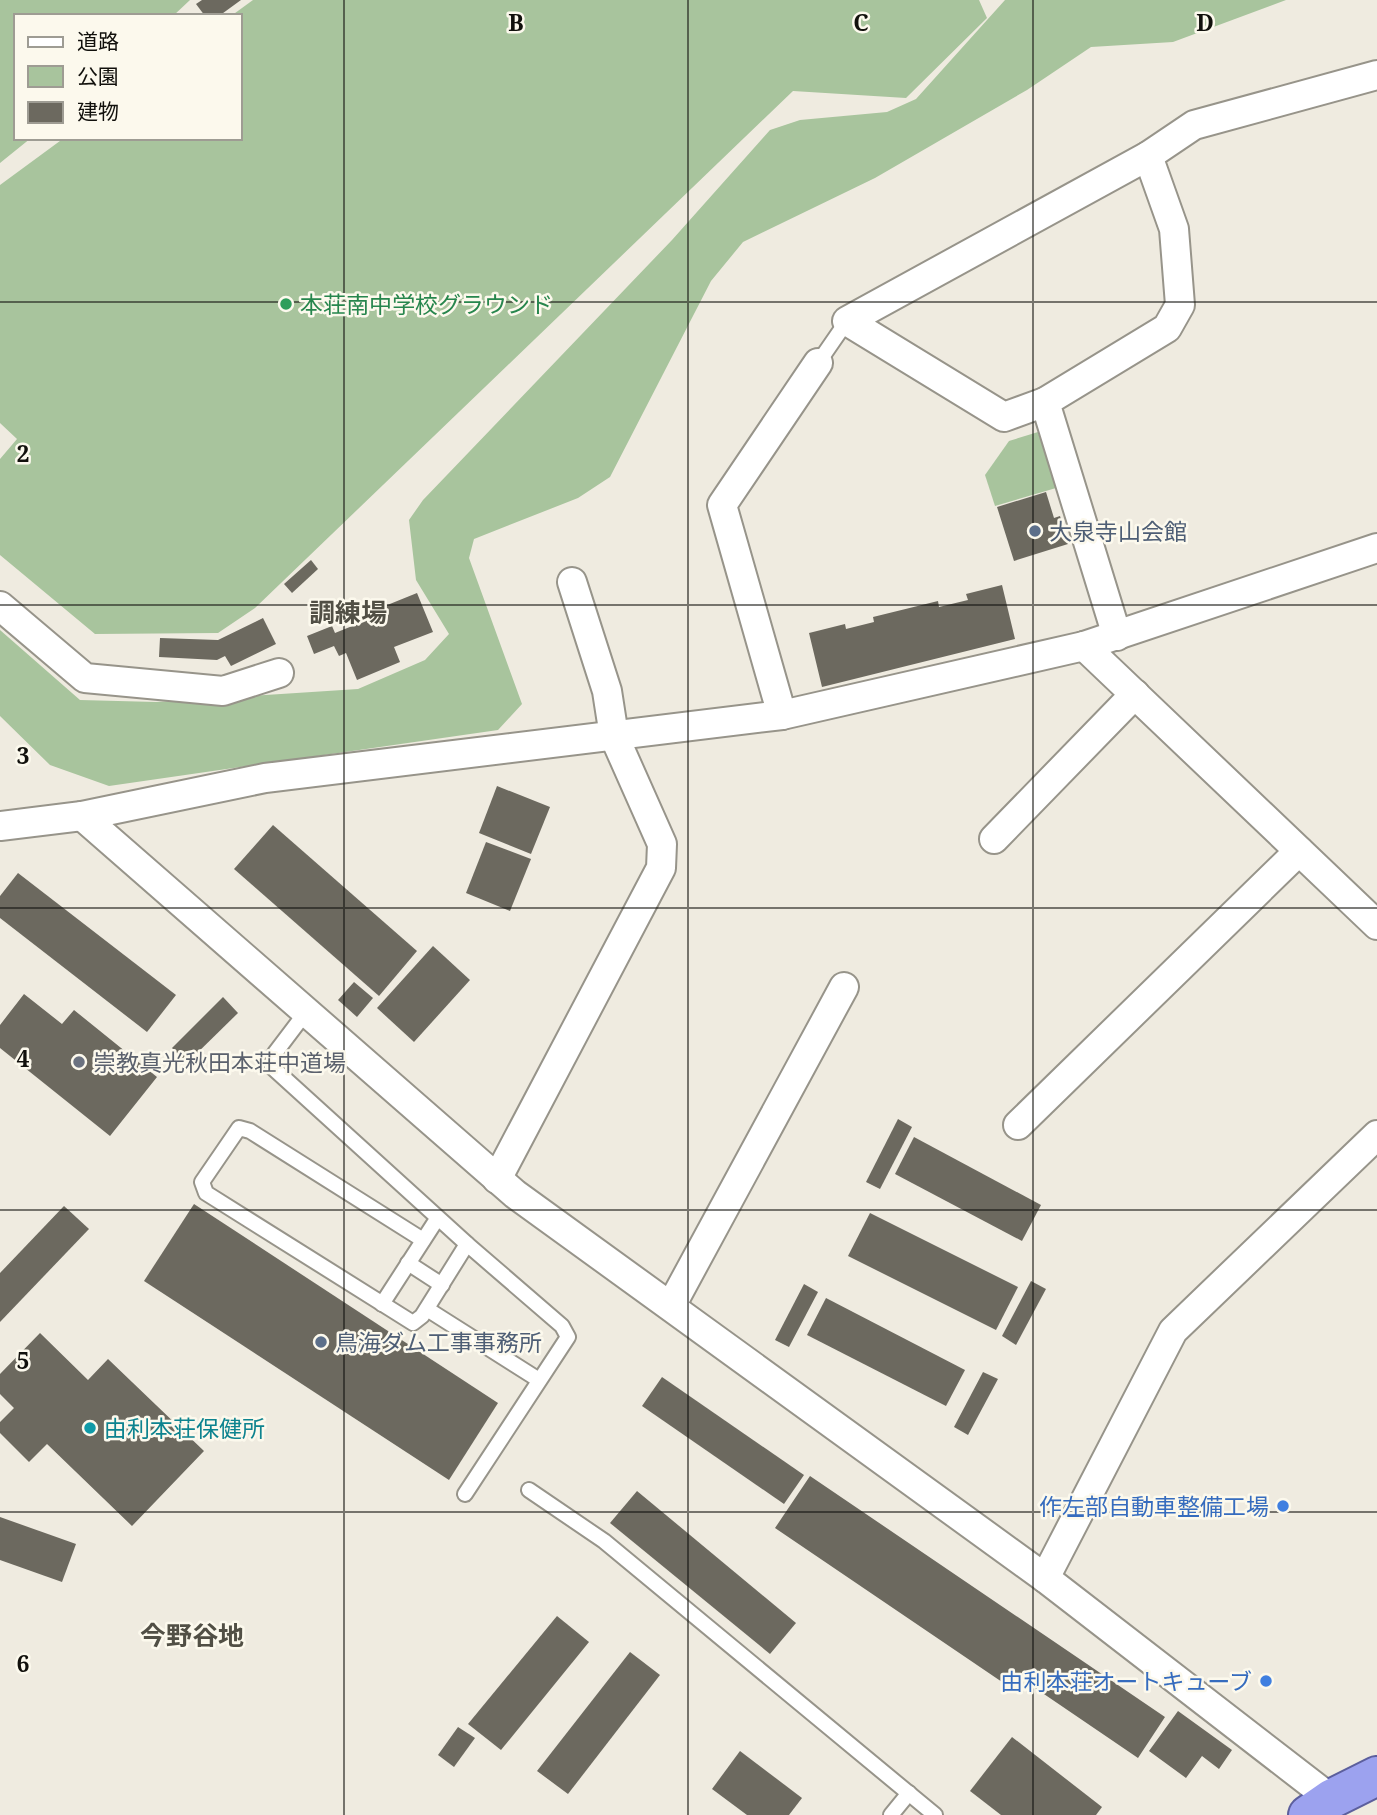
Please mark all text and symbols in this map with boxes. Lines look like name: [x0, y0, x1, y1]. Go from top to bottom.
text: B: [508, 6, 524, 38]
text: C: [853, 6, 869, 38]
text: D: [1196, 6, 1214, 38]
legend: [14, 14, 242, 140]
text: 道路: [77, 27, 119, 55]
text: 公園: [77, 62, 119, 90]
text: 建物: [77, 97, 119, 125]
place label: 本荘南中学校グラウンド: [300, 288, 553, 320]
marker: 本荘南中学校グラウンド: [278, 296, 294, 312]
text: 2: [17, 437, 30, 469]
place label: 大泉寺山会館: [1049, 515, 1187, 547]
marker: 大泉寺山会館: [1027, 523, 1043, 539]
district label: 調練場: [309, 594, 387, 630]
text: 3: [17, 739, 30, 771]
text: 4: [17, 1042, 30, 1074]
place label: 崇教真光秋田本荘中道場: [93, 1046, 346, 1078]
marker: 崇教真光秋田本荘中道場: [71, 1054, 87, 1070]
place label: 鳥海ダム工事事務所: [335, 1326, 542, 1358]
marker: 鳥海ダム工事事務所: [313, 1334, 329, 1350]
text: 5: [17, 1344, 30, 1376]
place label: 由利本荘保健所: [104, 1412, 265, 1444]
marker: 由利本荘保健所: [82, 1420, 98, 1436]
place label: 作左部自動車整備工場: [1039, 1490, 1269, 1522]
marker: 作左部自動車整備工場: [1275, 1498, 1291, 1514]
district label: 今野谷地: [140, 1617, 244, 1653]
text: 6: [17, 1647, 30, 1679]
place label: 由利本荘オートキューブ: [1000, 1665, 1252, 1697]
marker: 由利本荘オートキューブ: [1258, 1673, 1274, 1689]

